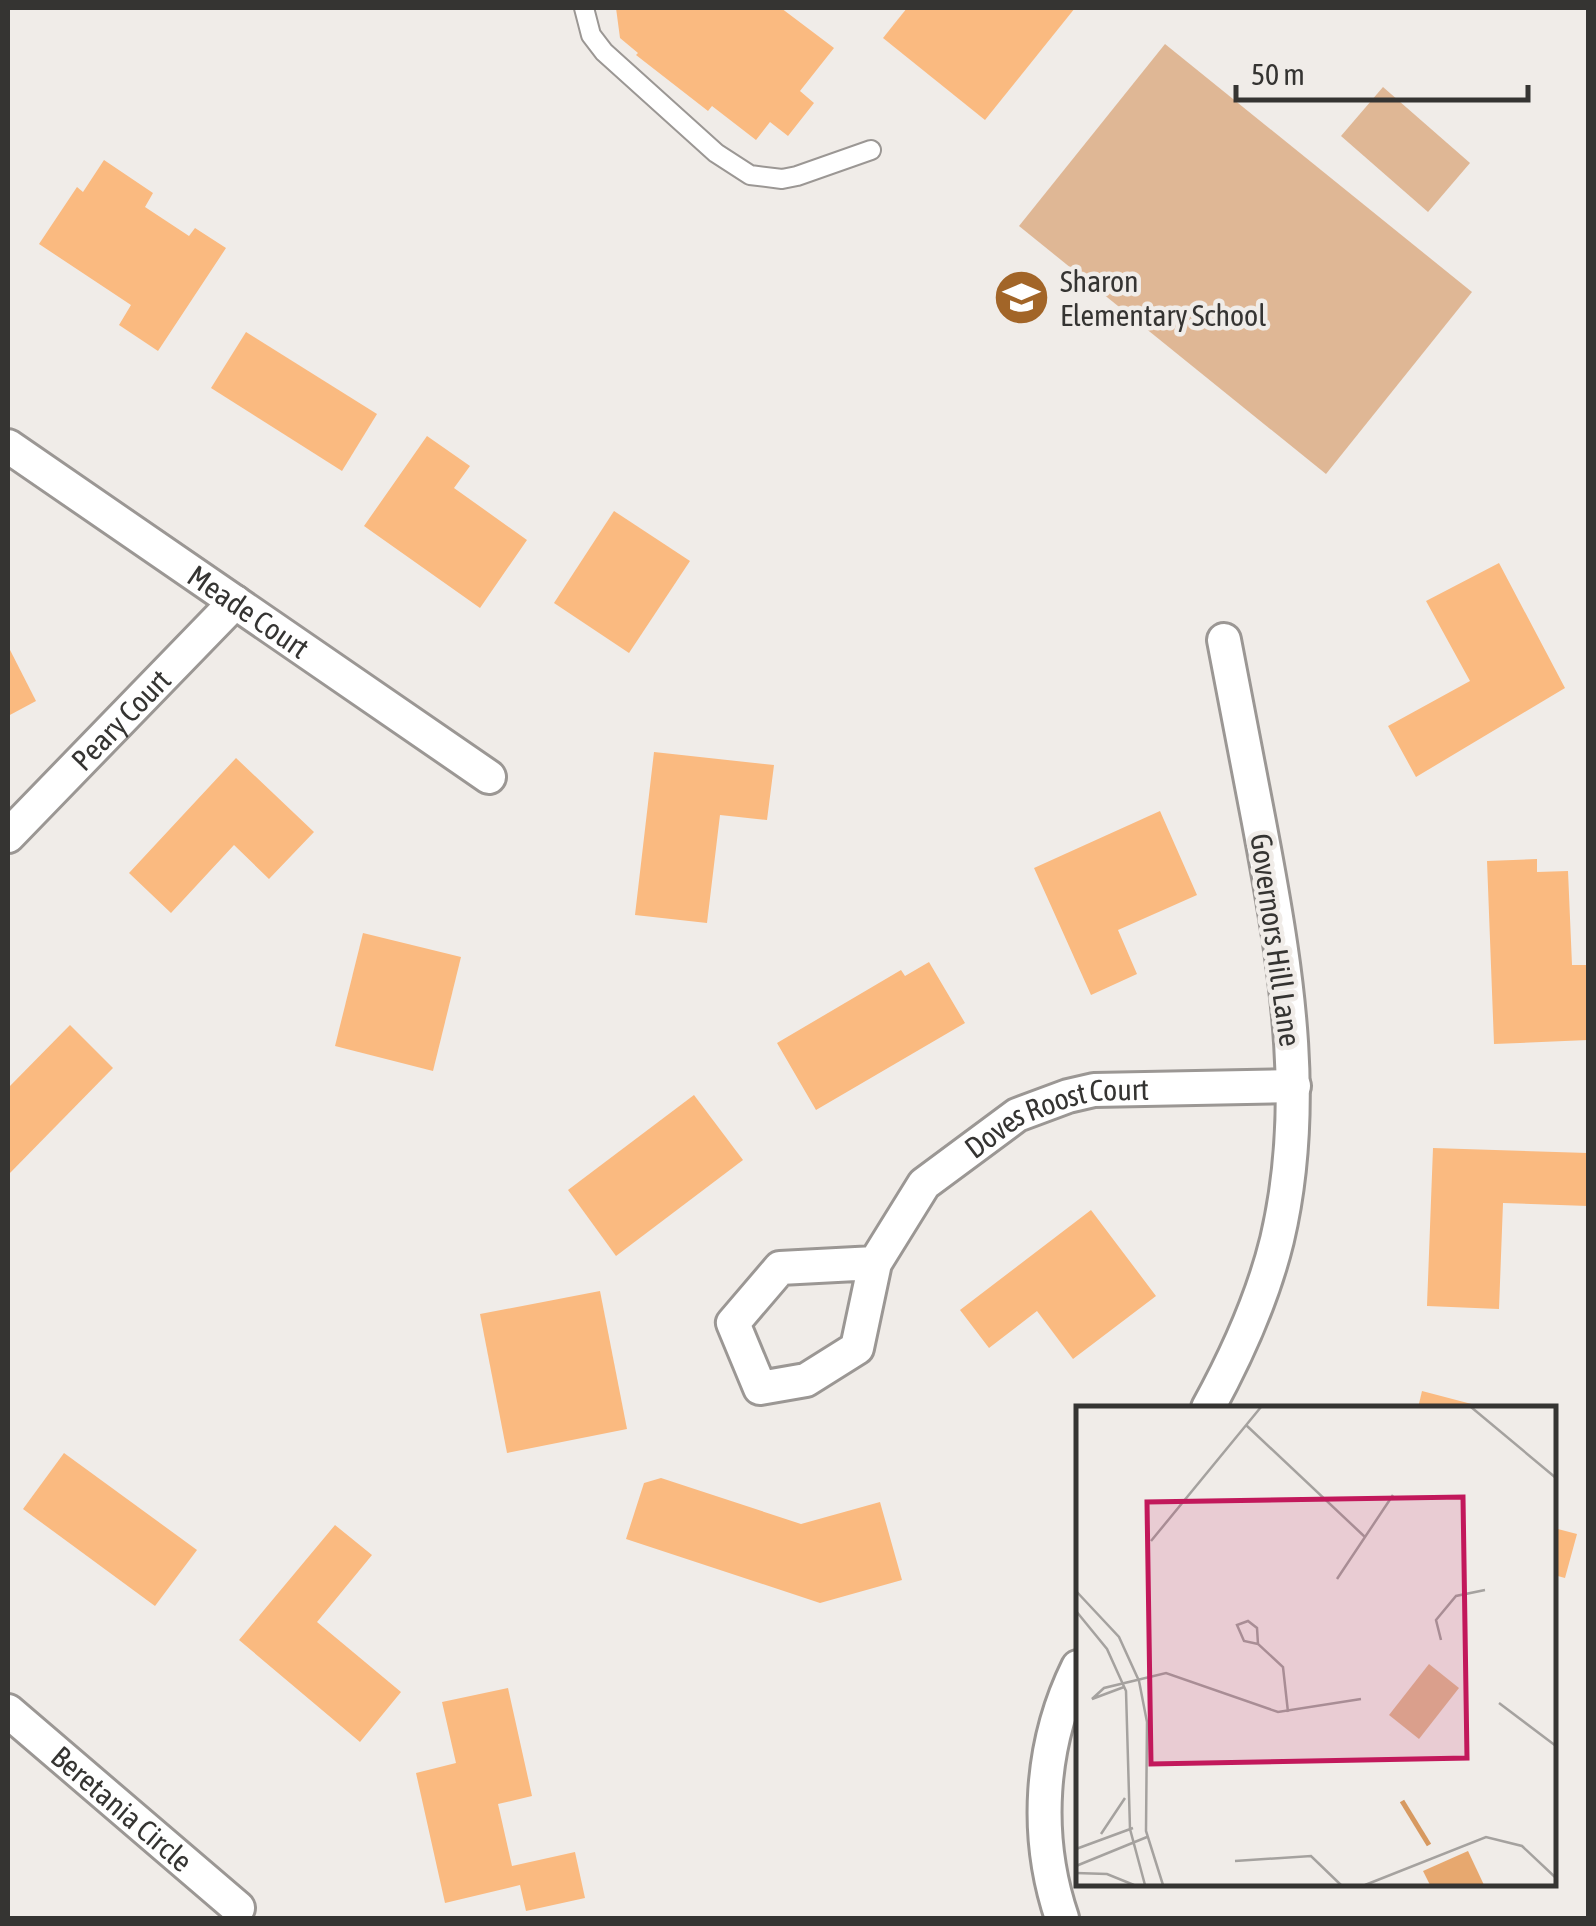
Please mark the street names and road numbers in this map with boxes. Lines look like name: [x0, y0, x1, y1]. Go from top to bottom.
street label: Meade Court: [182, 558, 315, 665]
street label: Peary Court: [65, 662, 177, 777]
street label: Governors Hill Lane: [1244, 831, 1308, 1049]
street label: Doves Roost Court: [958, 1072, 1149, 1165]
street label: Beretania Circle: [45, 1739, 199, 1878]

